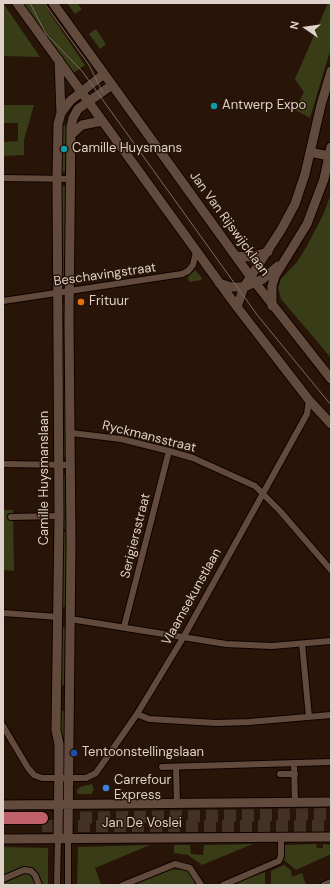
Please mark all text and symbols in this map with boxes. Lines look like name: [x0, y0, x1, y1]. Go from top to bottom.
north arrow: [286, 8, 326, 48]
text: N: [287, 20, 302, 31]
place label: Antwerp Expo: [222, 98, 306, 114]
marker: Antwerp Expo: [209, 101, 219, 111]
place label: Camille Huysmans: [72, 141, 182, 157]
marker: Camille Huysmans: [59, 144, 69, 154]
street label: Jan Van Rijswijcklaan: [186, 169, 272, 279]
street label: Beschavingstraat: [53, 260, 157, 290]
place label: Frituur: [89, 294, 129, 310]
marker: Frituur: [76, 297, 86, 307]
street label: Camille Huysmanslaan: [37, 411, 53, 545]
street label: Ryckmansstraat: [100, 418, 198, 456]
street label: Serigiersstraat: [118, 492, 154, 580]
street label: Vlaamsekunstlaan: [159, 546, 225, 648]
place label: Tentoonstellingslaan: [82, 745, 204, 761]
marker: Tentoonstellingslaan: [69, 748, 79, 758]
place label: Carrefour Express: [114, 773, 171, 804]
marker: Carrefour Express: [101, 783, 111, 793]
street label: Jan De Voslei: [102, 816, 182, 832]

